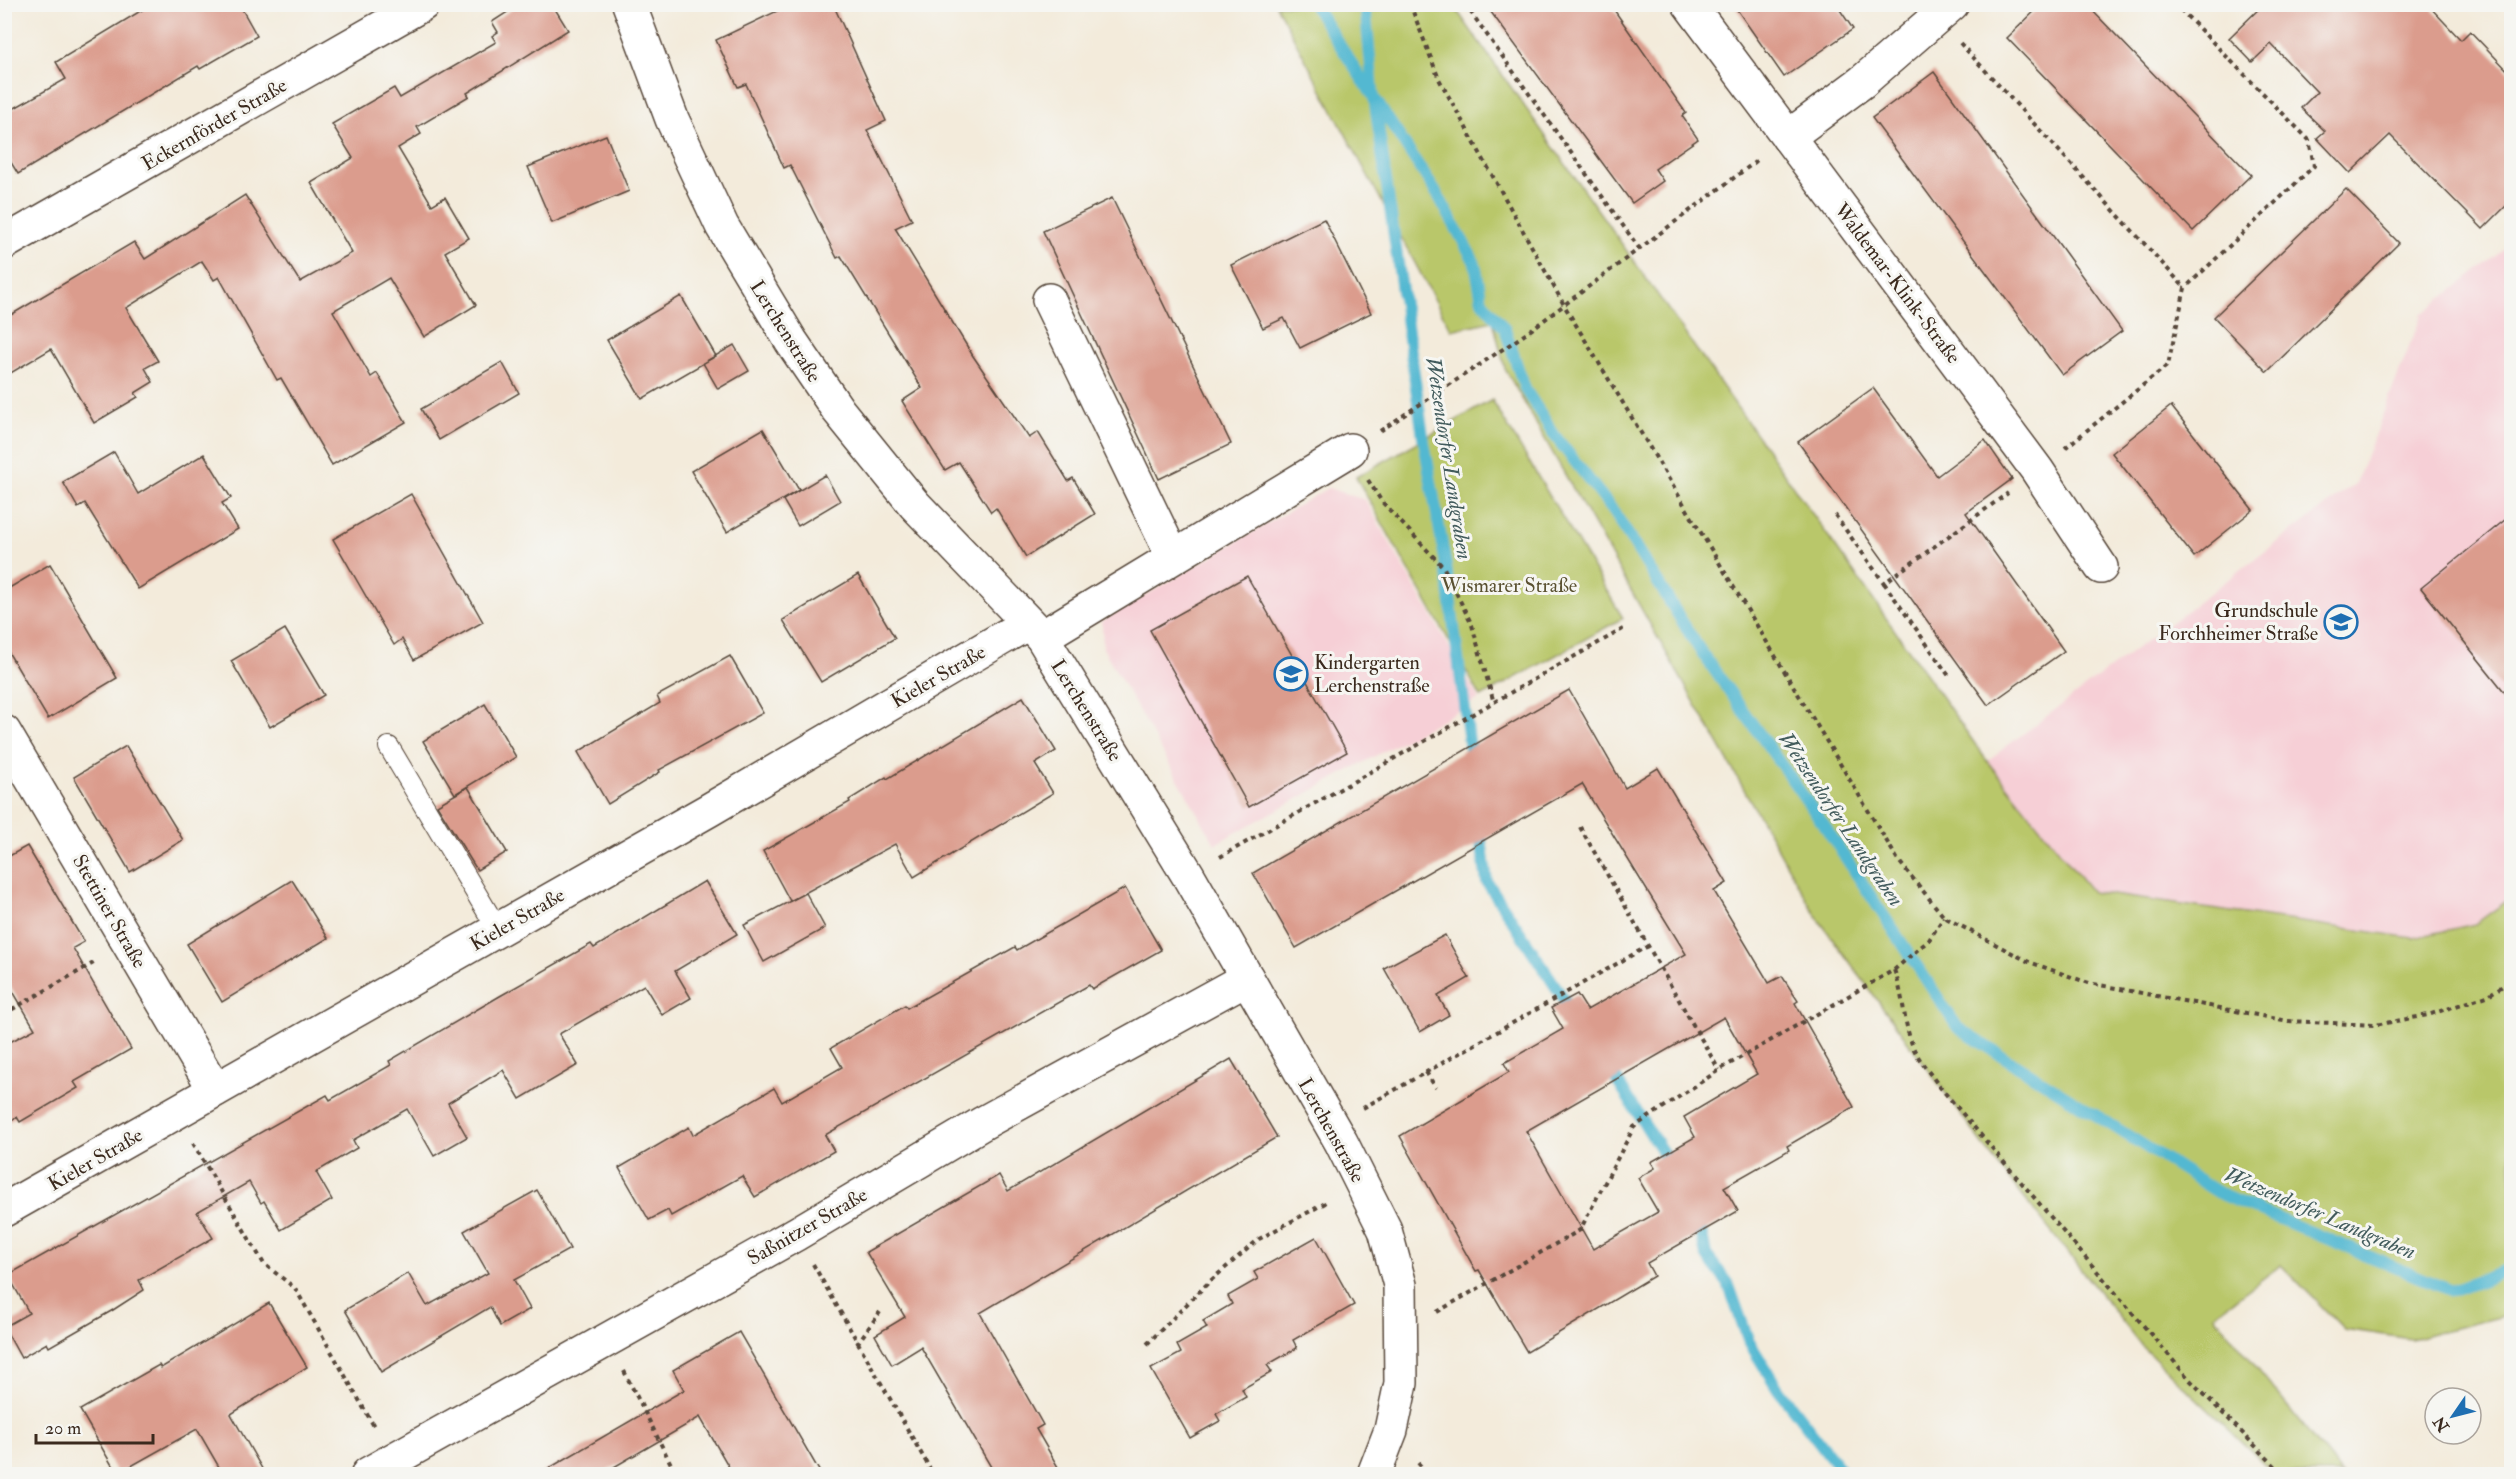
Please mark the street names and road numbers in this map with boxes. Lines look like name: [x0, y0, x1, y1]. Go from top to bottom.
street label: Eckernförder Straße: [137, 73, 291, 176]
street label: Waldemar-Klink-Straße: [1828, 197, 1966, 369]
street label: Lerchenstraße: [744, 276, 827, 387]
street label: Kieler Straße: [886, 639, 990, 714]
street label: Lerchenstraße: [1045, 655, 1128, 766]
street label: Stettiner Straße: [67, 850, 152, 973]
street label: Kieler Straße: [465, 882, 569, 957]
street label: Lerchenstraße: [1293, 1074, 1371, 1187]
street label: Kieler Straße: [43, 1122, 147, 1197]
street label: Saßnitzer Straße: [743, 1182, 872, 1271]

